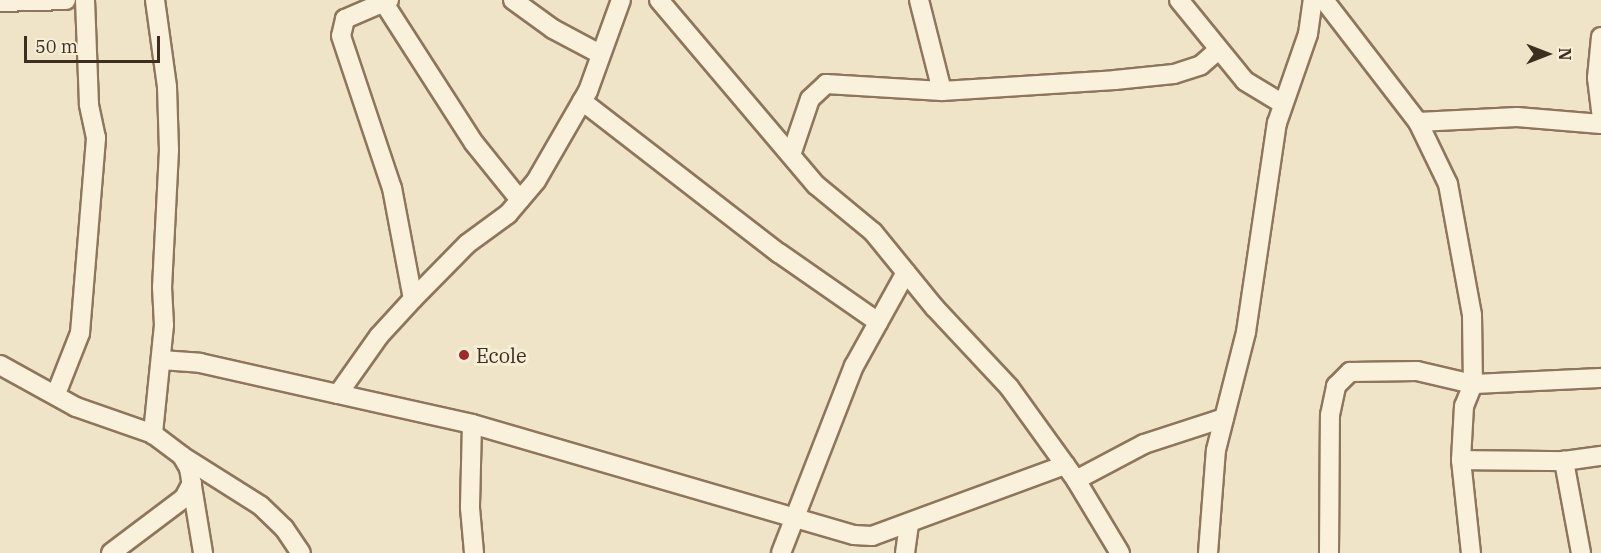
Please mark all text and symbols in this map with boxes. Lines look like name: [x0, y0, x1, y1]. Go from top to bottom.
scale bar: [27, 24, 164, 62]
north arrow: [1517, 24, 1577, 84]
text: 50 m: [35, 35, 78, 58]
text: N: [1555, 48, 1575, 60]
place label: Ecole: [476, 343, 527, 367]
marker: Ecole: [457, 348, 471, 362]

